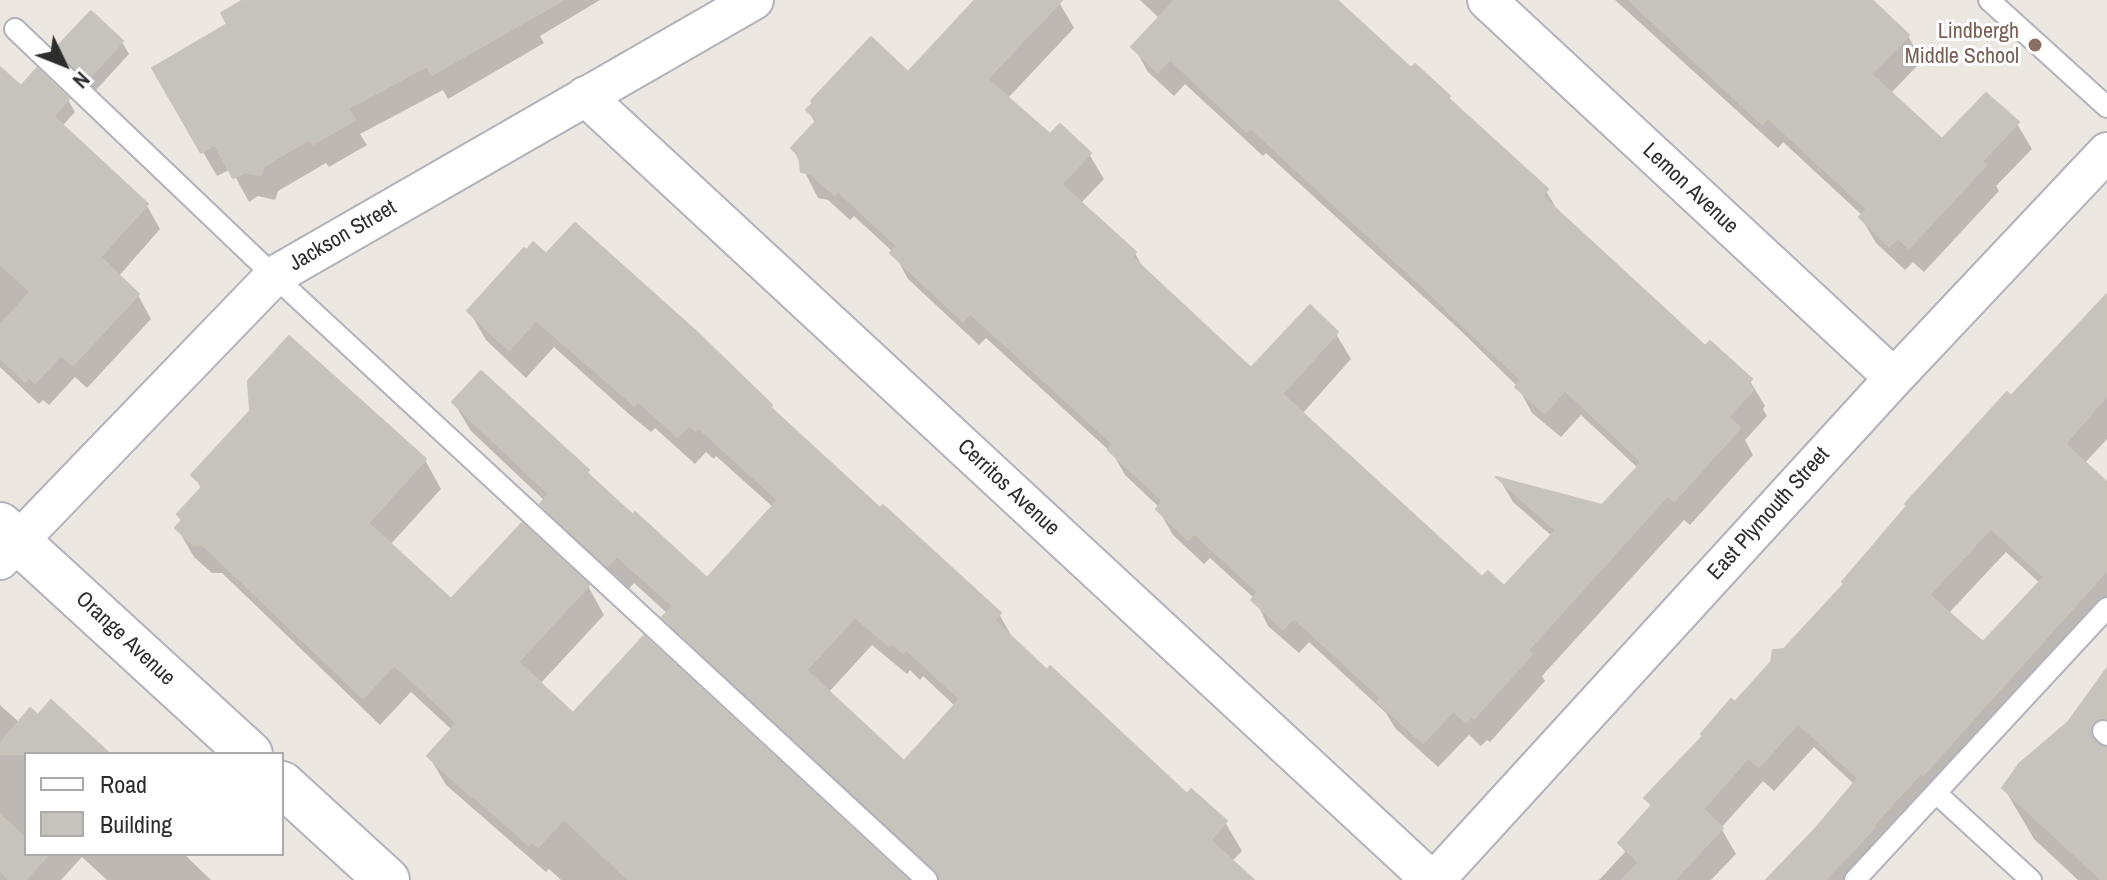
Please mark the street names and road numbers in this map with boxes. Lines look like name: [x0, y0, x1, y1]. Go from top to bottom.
street label: Lemon Avenue: [1637, 138, 1743, 240]
street label: Jackson Street: [285, 195, 401, 277]
street label: Cerritos Avenue: [951, 434, 1065, 542]
street label: East Plymouth Street: [1702, 442, 1836, 586]
street label: Orange Avenue: [70, 586, 180, 692]

